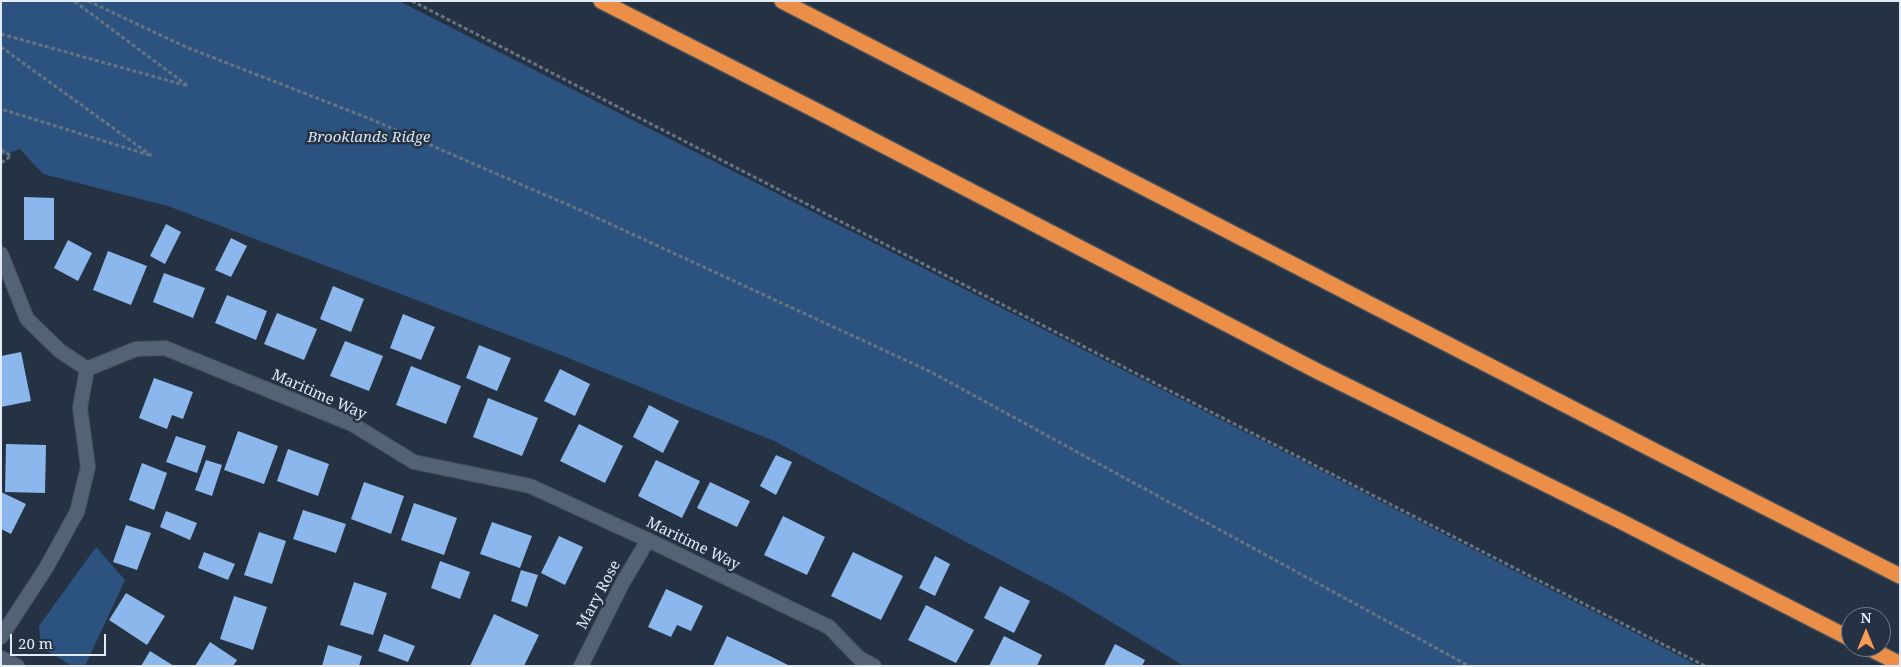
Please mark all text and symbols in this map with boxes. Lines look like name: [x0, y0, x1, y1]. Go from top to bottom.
park label: Brooklands Ridge: [308, 129, 430, 147]
street label: Maritime Way: [269, 366, 369, 424]
street label: Maritime Way: [643, 514, 743, 574]
street label: Mary Rose: [573, 558, 625, 632]
north arrow: [1841, 607, 1891, 657]
text: N: [1860, 608, 1872, 627]
scale bar: [12, 624, 109, 656]
text: 20 m: [18, 633, 53, 653]

